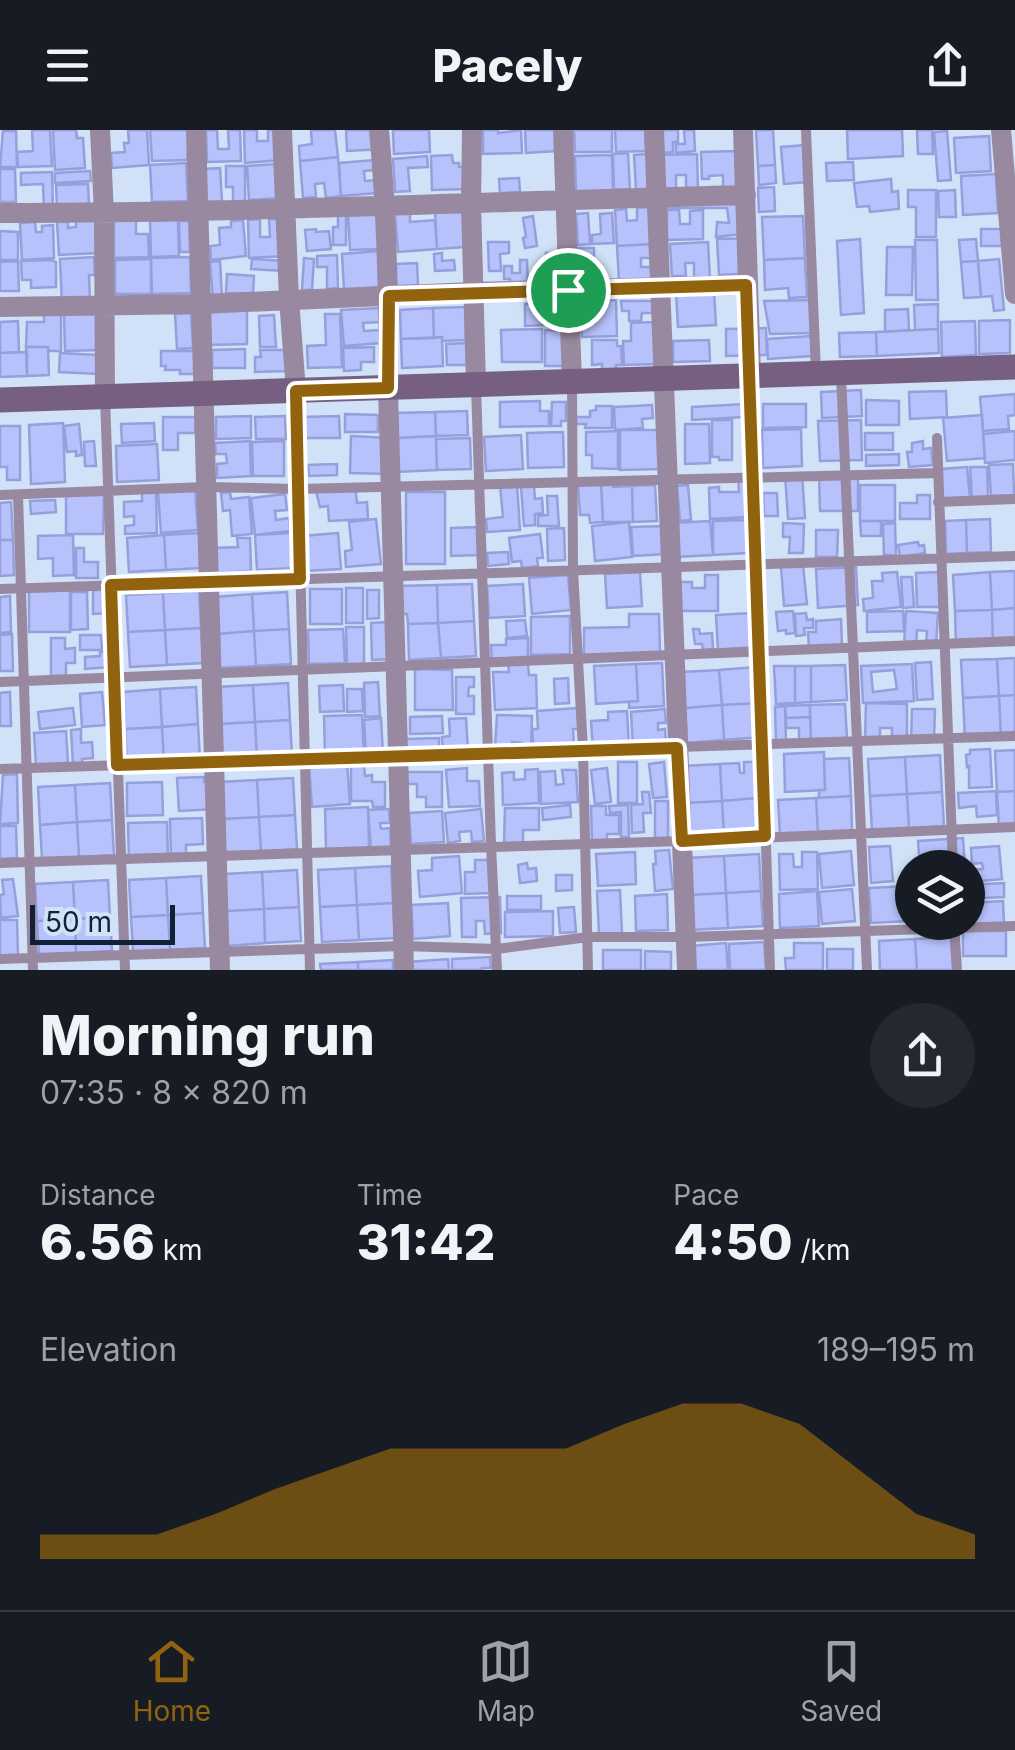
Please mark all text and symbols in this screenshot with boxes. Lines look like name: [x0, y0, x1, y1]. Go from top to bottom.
icon: menu: [40, 38, 95, 93]
text: Pacely: [433, 38, 582, 93]
icon: share: [920, 38, 975, 93]
pin: [526, 248, 611, 333]
icon: arrive: [541, 263, 596, 318]
map controls: [895, 850, 985, 940]
button: layers: [895, 850, 985, 940]
scale bar: [30, 900, 175, 944]
text: 50 m: [45, 905, 112, 939]
text: Morning run: [40, 1002, 375, 1068]
button: share: [870, 1003, 975, 1108]
text: 07:35 · 8 × 820 m: [40, 1073, 308, 1112]
text: Distance: [40, 1178, 156, 1212]
text: Time: [357, 1178, 422, 1212]
text: Pace: [673, 1178, 739, 1212]
text: 6.56: [40, 1212, 155, 1272]
text: 31:42: [357, 1212, 496, 1272]
text: 4:50: [673, 1212, 793, 1272]
text: km: [155, 1233, 203, 1267]
text: /km: [793, 1233, 850, 1267]
text: Elevation: [40, 1330, 177, 1369]
text: 189–195 m: [817, 1330, 975, 1369]
tab: Home: [133, 1634, 211, 1728]
tab: Map: [477, 1634, 535, 1728]
tab: Saved: [800, 1634, 882, 1728]

